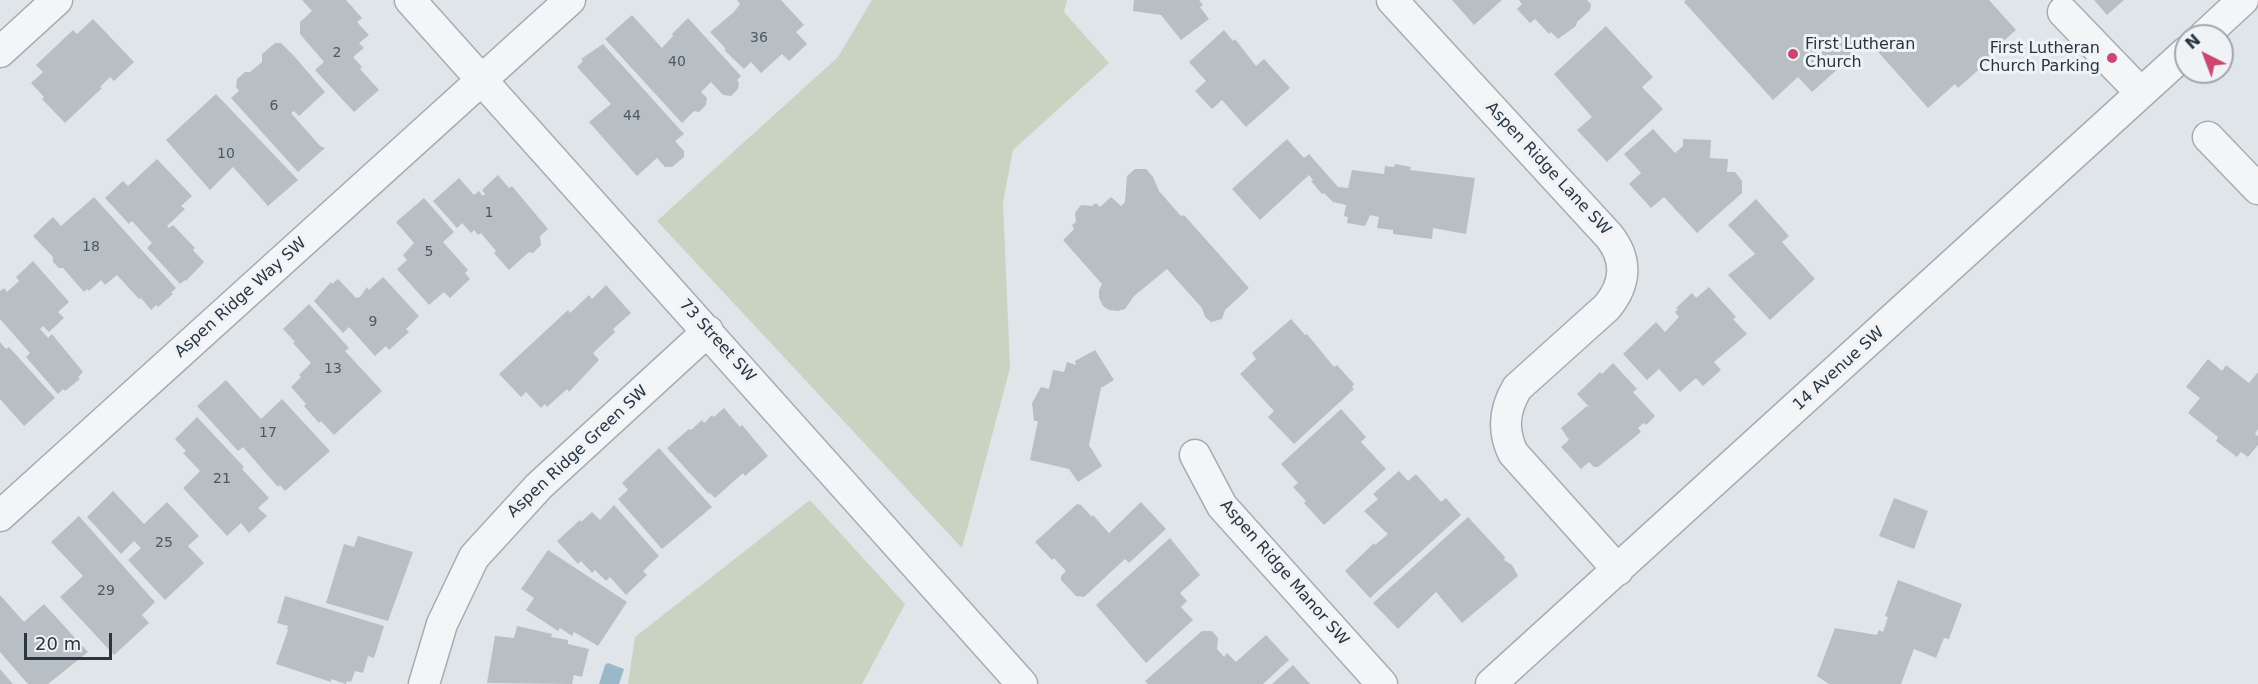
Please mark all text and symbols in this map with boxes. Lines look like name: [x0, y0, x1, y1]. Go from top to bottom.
north arrow: [2174, 24, 2234, 84]
house number: 36: [750, 30, 768, 46]
text: N: [2182, 30, 2204, 53]
place label: First Lutheran Church: [1805, 35, 1915, 73]
place label: First Lutheran Church Parking: [1979, 39, 2100, 77]
house number: 2: [333, 45, 341, 61]
marker: First Lutheran Church: [1786, 47, 1800, 61]
marker: First Lutheran Church Parking: [2105, 51, 2119, 65]
house number: 40: [668, 54, 686, 70]
house number: 6: [270, 98, 278, 114]
street label: Aspen Ridge Lane SW: [1481, 98, 1615, 240]
house number: 44: [623, 108, 641, 124]
house number: 10: [217, 146, 235, 162]
house number: 1: [485, 205, 493, 221]
street label: Aspen Ridge Way SW: [171, 234, 311, 362]
house number: 18: [82, 239, 100, 255]
house number: 5: [425, 244, 433, 260]
street label: 73 Street SW: [675, 296, 759, 386]
house number: 9: [369, 314, 377, 330]
street label: 14 Avenue SW: [1789, 323, 1889, 415]
house number: 13: [324, 361, 342, 377]
street label: Aspen Ridge Green SW: [504, 382, 652, 522]
house number: 17: [259, 425, 277, 441]
house number: 21: [213, 471, 231, 487]
street label: Aspen Ridge Manor SW: [1216, 496, 1352, 650]
house number: 25: [155, 535, 173, 551]
house number: 29: [97, 583, 115, 599]
scale bar: [27, 621, 116, 659]
text: 20 m: [35, 633, 81, 654]

